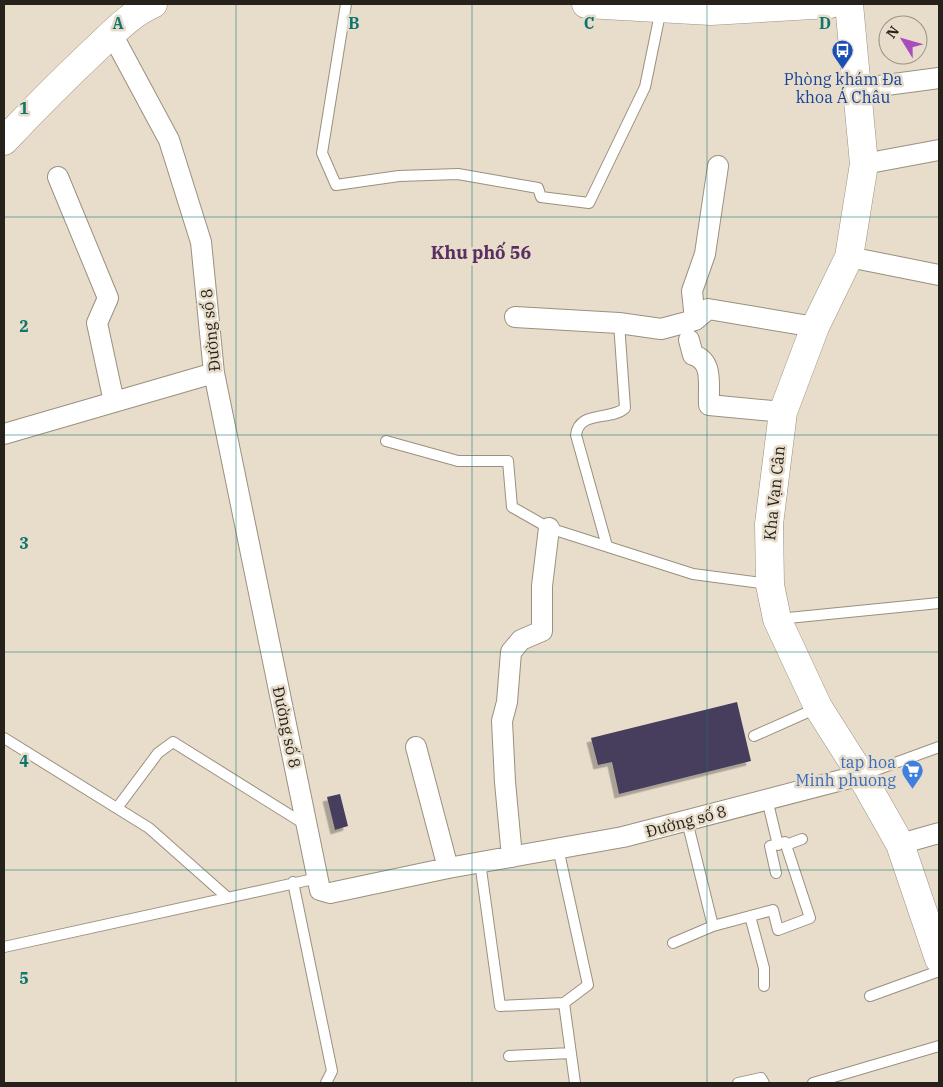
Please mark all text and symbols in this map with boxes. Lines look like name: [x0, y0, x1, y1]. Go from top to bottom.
text: A: [112, 13, 124, 33]
text: B: [348, 13, 360, 33]
text: C: [584, 13, 594, 33]
text: D: [819, 13, 831, 33]
north arrow: [878, 15, 928, 65]
text: N: [882, 22, 903, 42]
bus stop icon: Phòng khám Đa khoa Á Châu: [831, 38, 855, 69]
place label: Phòng khám Đa khoa Á Châu: [784, 69, 903, 107]
text: 1: [19, 98, 29, 118]
district label: Khu phố 56: [431, 241, 532, 264]
street label: Đường số 8: [196, 288, 224, 372]
text: 2: [19, 316, 29, 336]
street label: Kha Vạn Cân: [759, 445, 789, 541]
text: 3: [19, 533, 29, 553]
street label: Đường số 8: [269, 684, 305, 770]
text: 4: [19, 751, 29, 771]
place label: tap hoa Minh phuong: [795, 752, 896, 790]
supermarket icon: tap hoa Minh phuong: [900, 759, 924, 790]
street label: Đường số 8: [643, 801, 729, 841]
text: 5: [19, 968, 29, 988]

